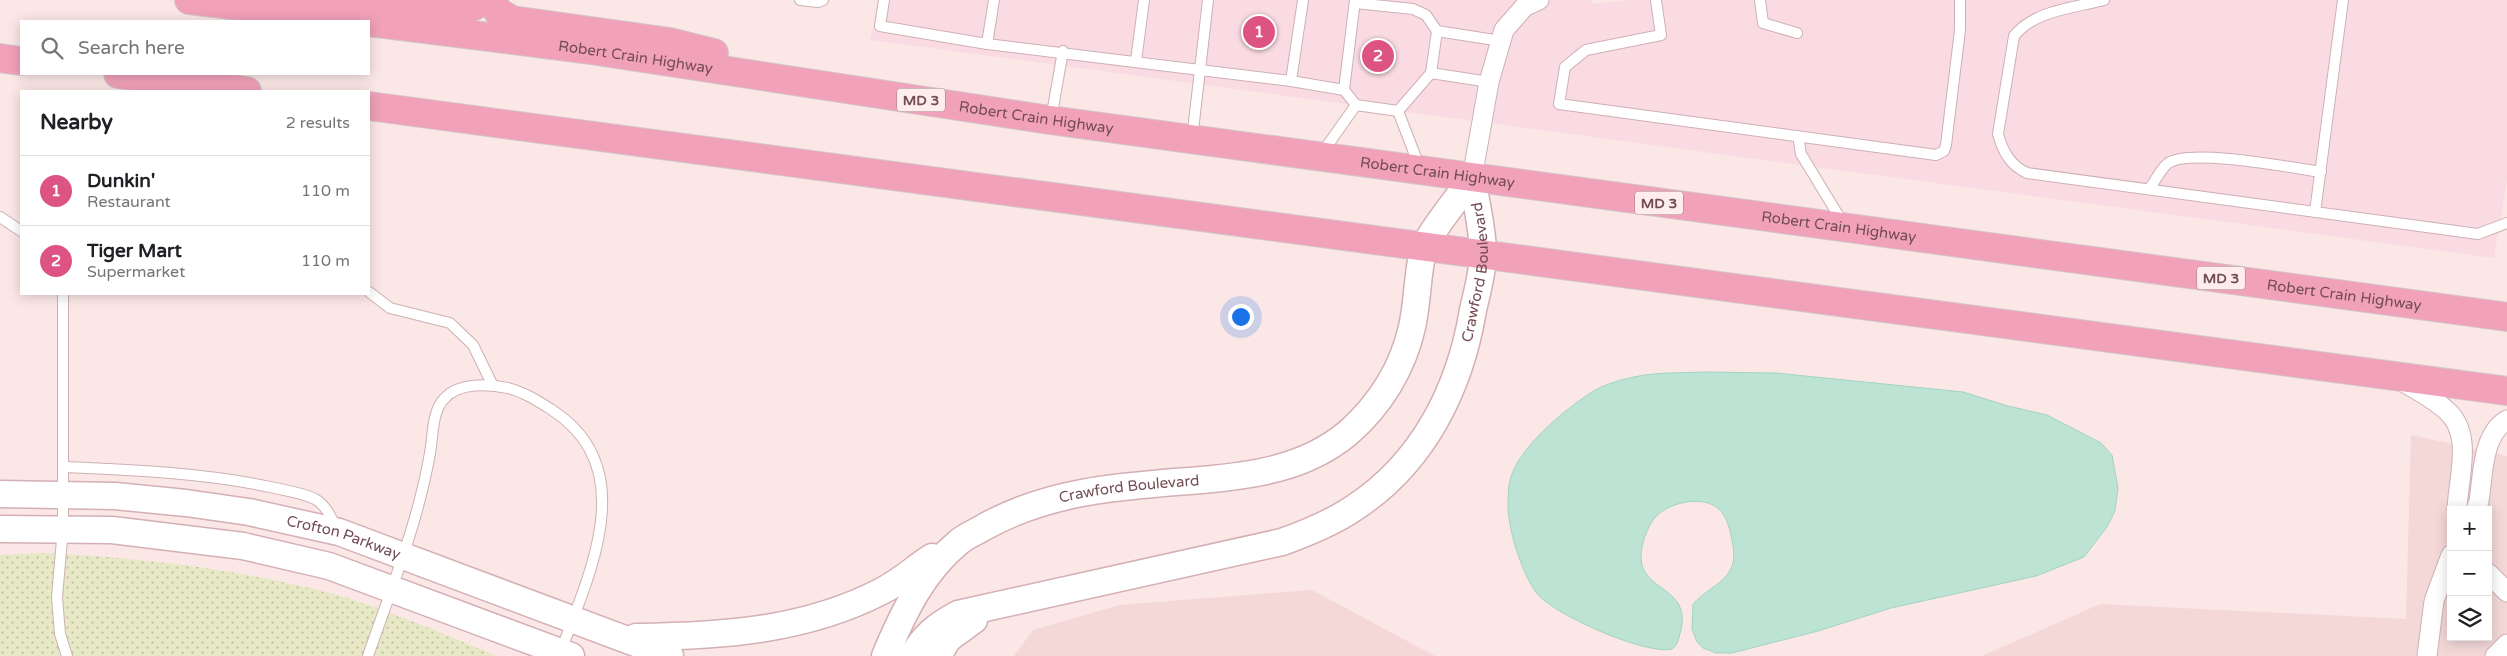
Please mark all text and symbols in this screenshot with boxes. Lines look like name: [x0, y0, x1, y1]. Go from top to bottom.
pin: 1: [1243, 13, 1275, 51]
search box: [20, 20, 370, 75]
icon: search: [38, 34, 66, 62]
text: Search here: [78, 37, 185, 59]
street label: Robert Crain Highway: [557, 37, 714, 78]
pin: 2: [1362, 37, 1394, 75]
road number: MD 3: [897, 88, 945, 112]
street label: Robert Crain Highway: [958, 97, 1115, 137]
text: Nearby: [40, 110, 113, 135]
text: 2 results: [286, 113, 350, 133]
street label: Robert Crain Highway: [1359, 153, 1516, 192]
text: Dunkin': [87, 170, 155, 192]
text: 1: [51, 181, 61, 201]
text: 110 m: [301, 181, 350, 201]
text: Restaurant: [87, 192, 171, 212]
road number: MD 3: [1635, 192, 1683, 214]
street label: Crawford Boulevard: [1458, 201, 1492, 344]
street label: Robert Crain Highway: [1760, 207, 1917, 246]
text: Tiger Mart: [87, 240, 182, 262]
text: 2: [51, 251, 61, 271]
text: 110 m: [301, 251, 350, 271]
text: Supermarket: [87, 262, 185, 282]
road number: MD 3: [2197, 266, 2245, 290]
street label: Robert Crain Highway: [2266, 276, 2423, 314]
your location: [1228, 304, 1254, 330]
street label: Crawford Boulevard: [1057, 471, 1200, 507]
map controls: [2447, 506, 2492, 641]
button: +: [2447, 506, 2492, 551]
street label: Crofton Parkway: [285, 512, 403, 563]
button: −: [2447, 551, 2492, 596]
button: layers: [2447, 596, 2492, 641]

